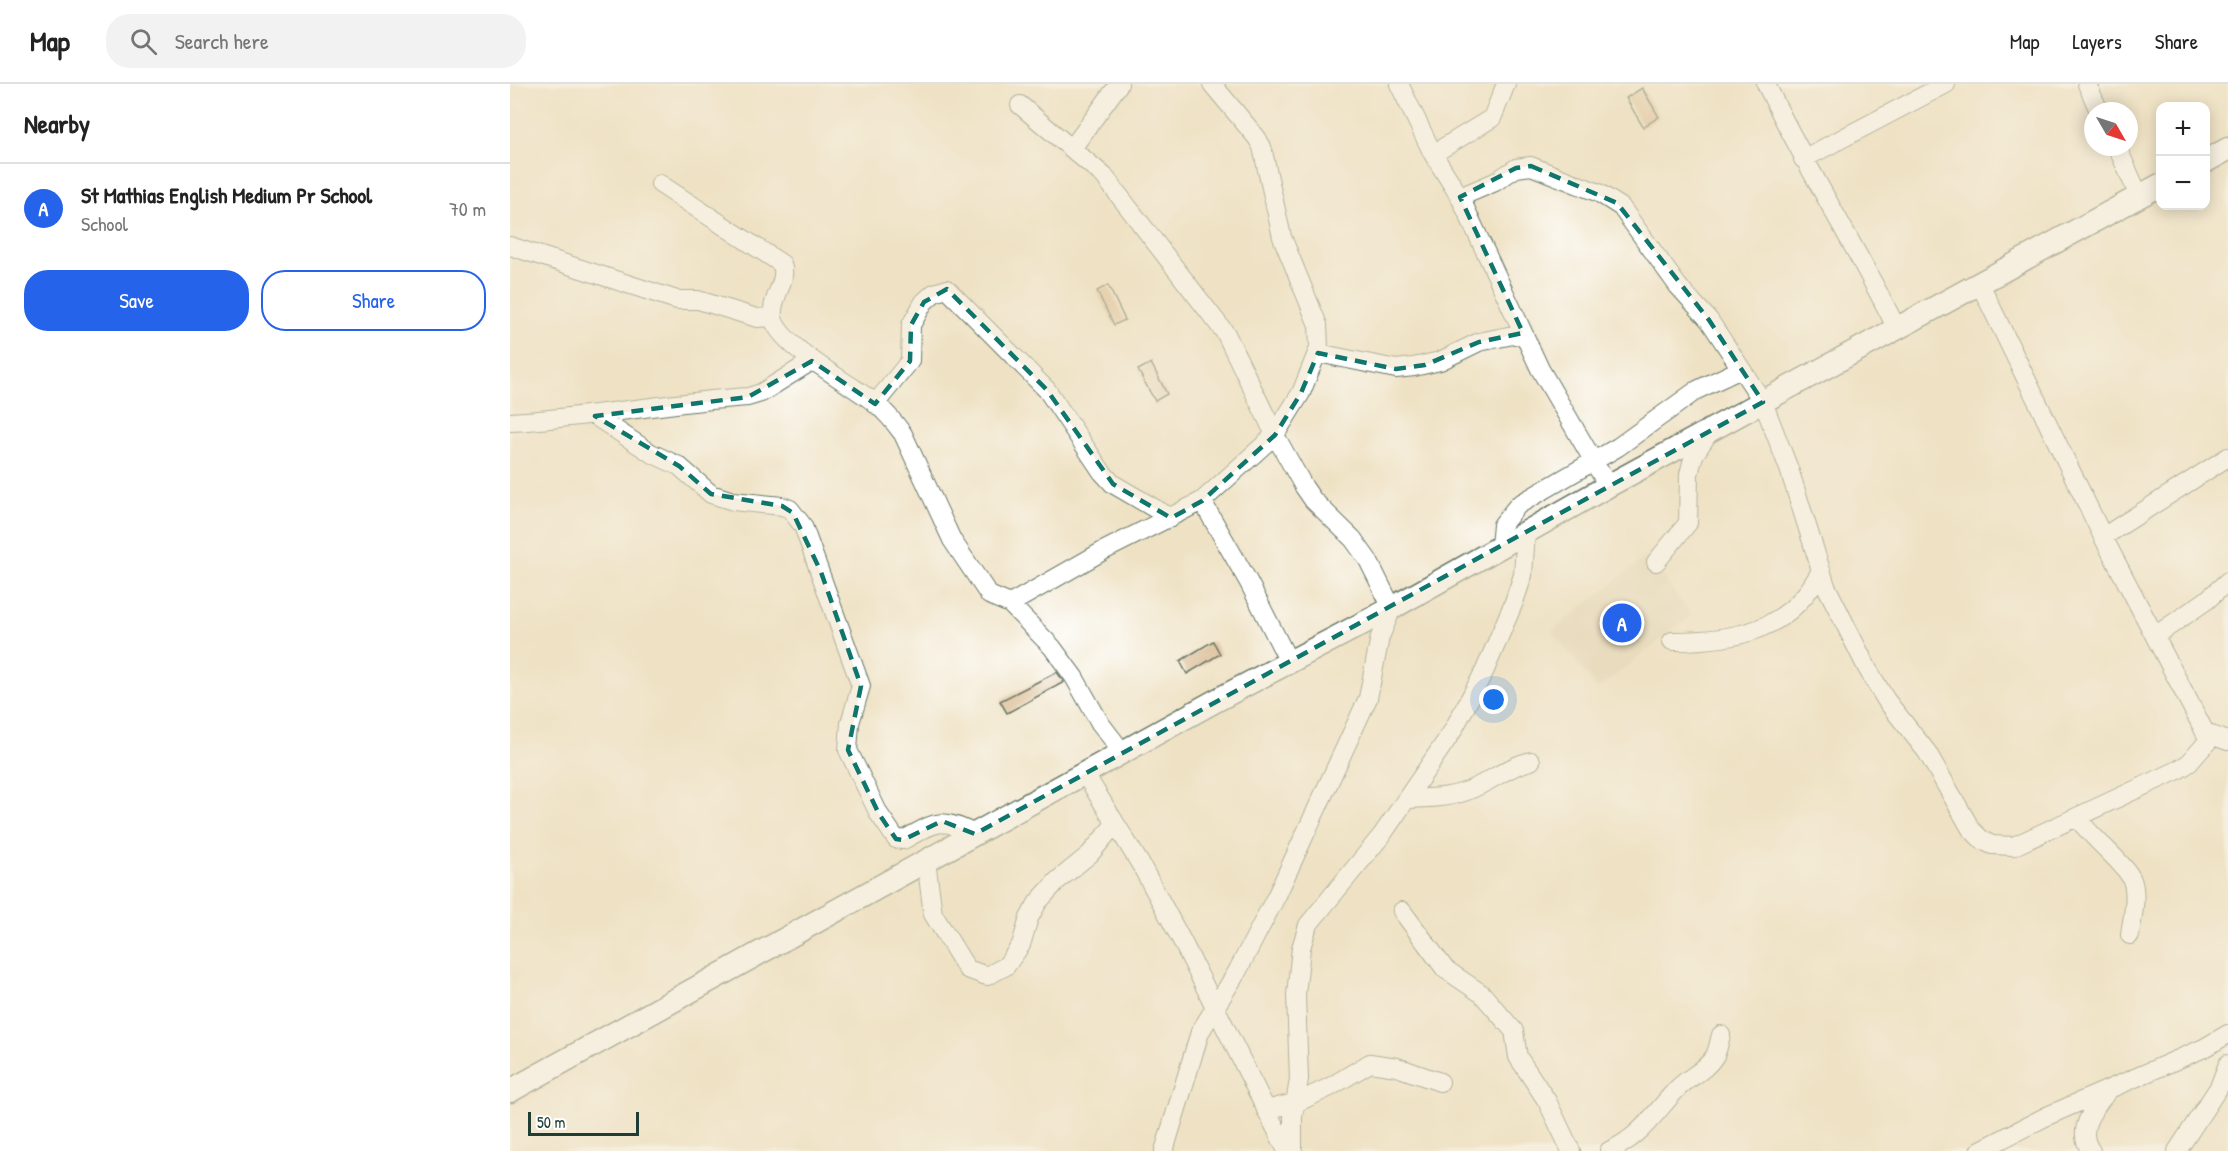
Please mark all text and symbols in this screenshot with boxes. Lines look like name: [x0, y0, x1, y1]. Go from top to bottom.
search box: [106, 14, 526, 68]
text: Map: [30, 22, 70, 60]
icon: search: [127, 25, 160, 58]
text: Search here: [175, 26, 269, 56]
text: Map: [2010, 27, 2039, 56]
text: Layers: [2072, 27, 2122, 56]
text: Share: [2155, 27, 2198, 56]
north arrow: [2084, 102, 2138, 156]
map controls: [2156, 102, 2210, 210]
button: +: [2156, 102, 2210, 156]
text: Nearby: [24, 106, 90, 141]
button: −: [2156, 156, 2210, 210]
text: St Mathias English Medium Pr School: [81, 180, 372, 210]
text: A: [39, 195, 48, 222]
text: 70 m: [449, 195, 486, 222]
text: School: [81, 210, 128, 237]
button: Save: [24, 270, 249, 331]
button: Share: [261, 270, 486, 331]
pin: A: [1602, 600, 1642, 646]
your location: [1479, 685, 1508, 714]
scale bar: [528, 1109, 639, 1136]
text: 50 m: [537, 1111, 566, 1133]

